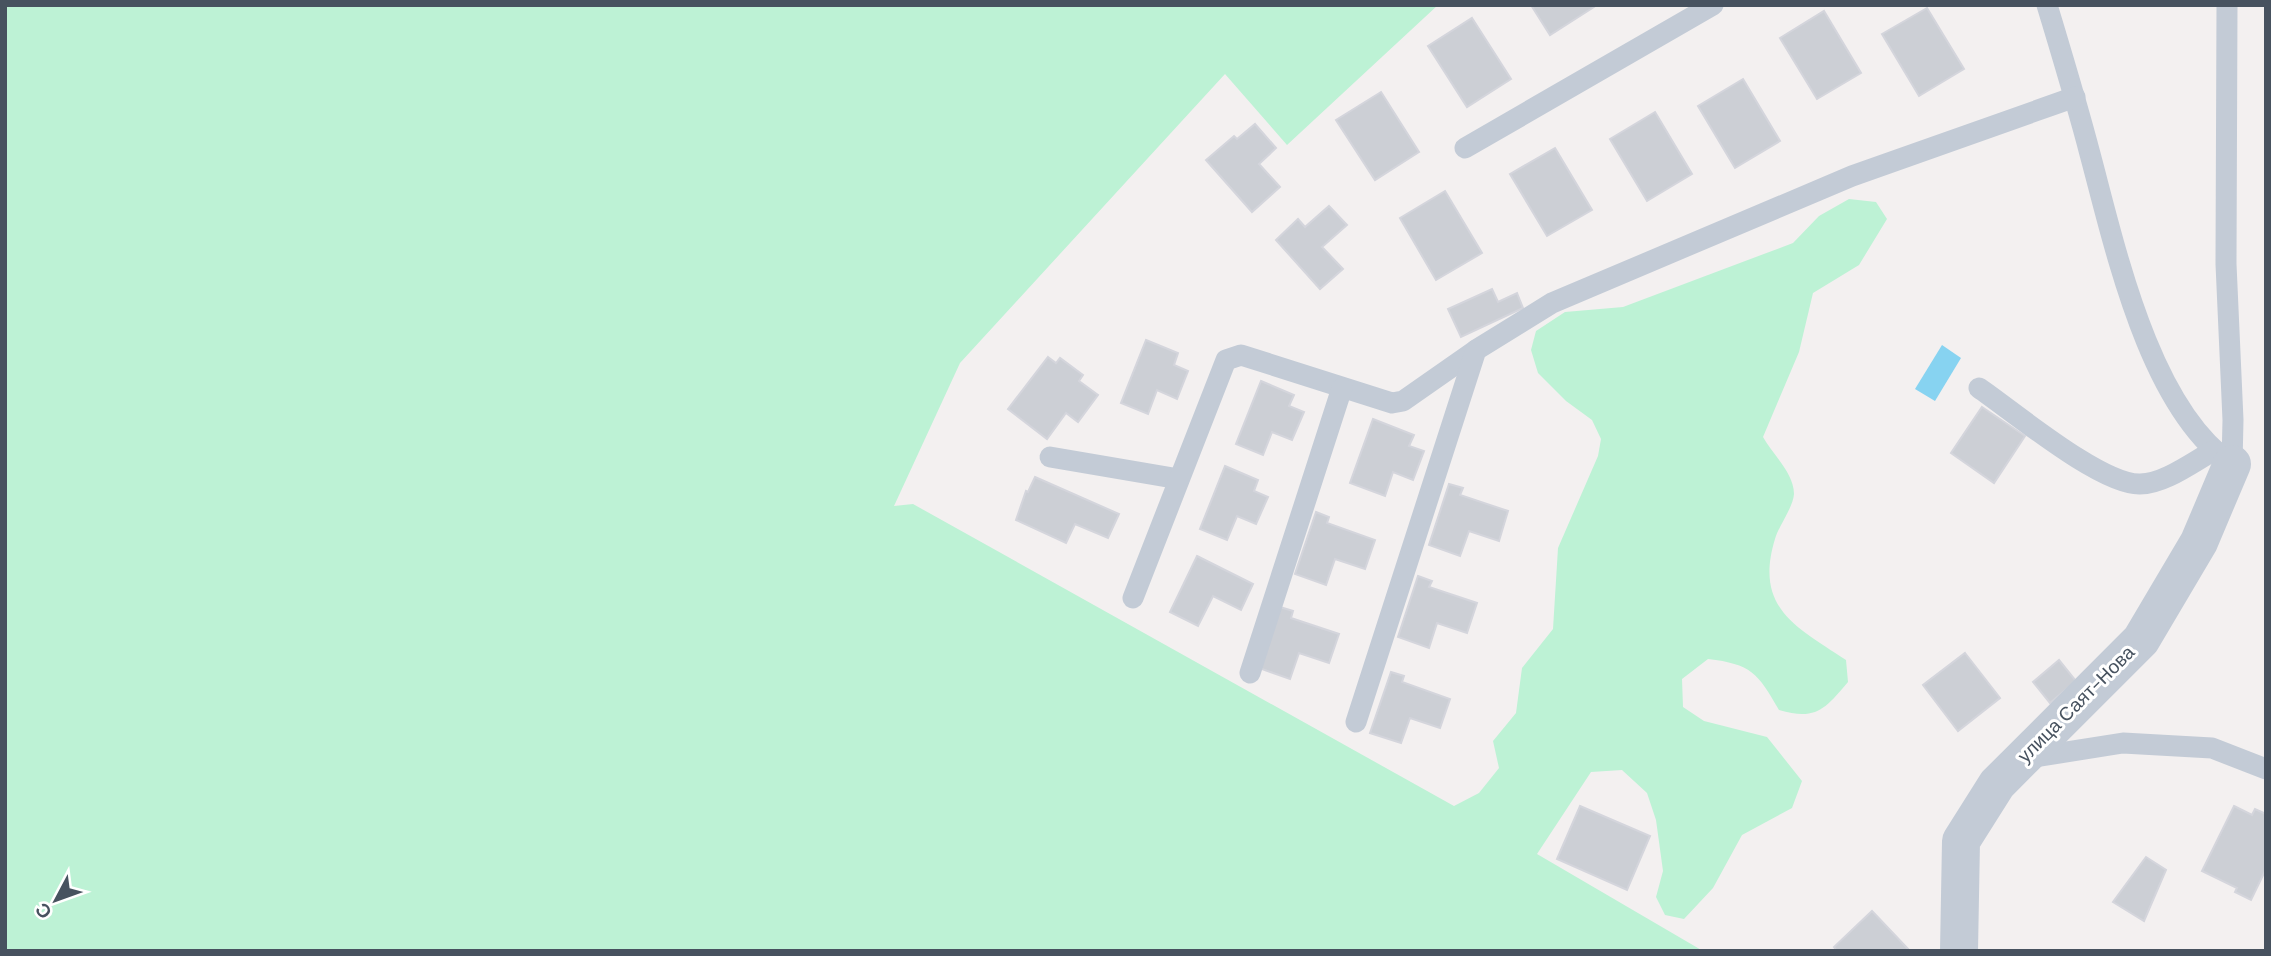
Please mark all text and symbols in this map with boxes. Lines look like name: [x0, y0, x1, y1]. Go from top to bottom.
street label: улица Саят-Нова: [2012, 640, 2140, 768]
north arrow: [21, 865, 91, 935]
text: С: [29, 897, 57, 924]

